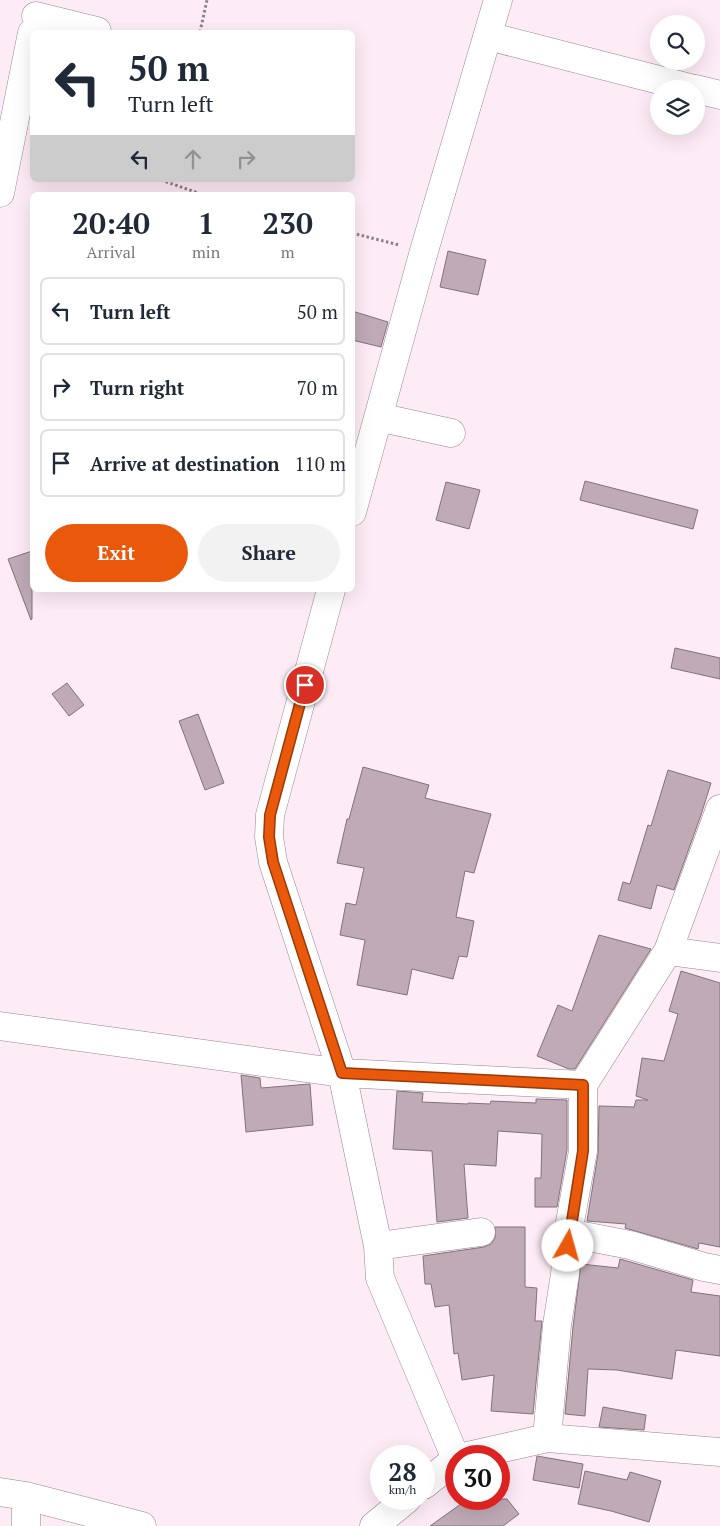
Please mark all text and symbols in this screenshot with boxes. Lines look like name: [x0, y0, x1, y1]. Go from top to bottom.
map controls: [650, 15, 705, 135]
button: search: [650, 15, 705, 70]
text: 50 m: [128, 45, 209, 91]
icon: left: [45, 50, 110, 115]
button: layers: [650, 80, 705, 135]
text: Turn left: [128, 89, 214, 118]
icon: left: [126, 145, 154, 173]
icon: ahead: [179, 145, 207, 173]
icon: right: [232, 145, 260, 173]
text: 20:40: [72, 203, 150, 243]
text: 1: [198, 203, 215, 243]
text: 230: [262, 203, 313, 243]
text: Arrival: [86, 241, 136, 263]
text: min: [192, 241, 220, 263]
text: m: [281, 241, 294, 263]
icon: left: [47, 297, 75, 325]
text: Turn left: [90, 299, 171, 324]
text: 50 m: [297, 299, 338, 324]
icon: right: [47, 373, 75, 401]
text: Turn right: [90, 375, 184, 400]
text: 70 m: [297, 375, 338, 400]
icon: arrive: [47, 449, 75, 477]
text: Arrive at destination: [90, 451, 279, 476]
text: 110 m: [294, 451, 346, 476]
button: Exit: [45, 524, 188, 582]
button: Share: [198, 524, 340, 582]
pin: [284, 664, 326, 706]
icon: arrive: [291, 671, 319, 699]
position arrow: [541, 1219, 593, 1271]
speed limit sign: 30: [445, 1445, 510, 1510]
text: 28: [388, 1455, 417, 1488]
text: km/h: [389, 1482, 416, 1497]

